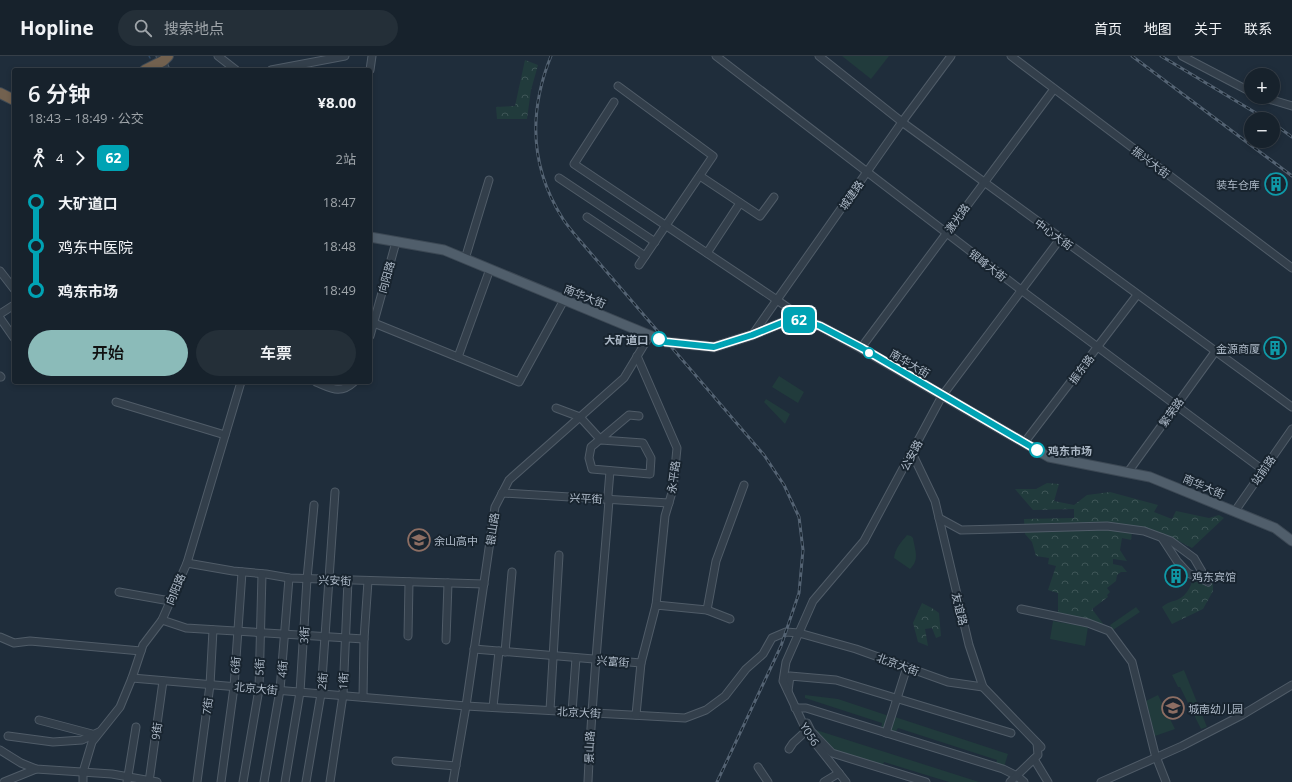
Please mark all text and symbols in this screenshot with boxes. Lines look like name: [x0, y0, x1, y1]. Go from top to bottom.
search box: [118, 10, 398, 46]
text: Hopline: [20, 15, 94, 41]
icon: search: [132, 17, 154, 39]
text: 搜索地点: [164, 18, 224, 38]
text: 首页: [1094, 19, 1122, 38]
text: 地图: [1144, 19, 1172, 38]
text: 关于: [1194, 19, 1222, 38]
text: 联系: [1244, 19, 1272, 38]
map controls: [1244, 68, 1280, 148]
button: +: [1244, 68, 1280, 104]
text: 6 分钟: [28, 78, 90, 108]
text: ¥8.00: [317, 92, 356, 112]
text: 18:43 – 18:49 · 公交: [28, 109, 144, 127]
button: −: [1244, 112, 1280, 148]
street label: 振兴大街: [1129, 143, 1173, 181]
icon: walk: [28, 147, 50, 169]
icon: forward: [69, 147, 91, 169]
text: 62: [105, 148, 121, 167]
text: 4: [56, 149, 63, 167]
text: 2站: [336, 150, 356, 168]
building icon: 装车仓库: [1263, 171, 1289, 197]
street label: 城建路: [835, 177, 867, 213]
place label: 装车仓库: [1216, 177, 1260, 192]
text: 大矿道口: [58, 193, 118, 213]
text: 18:47: [323, 193, 356, 211]
street label: 激光路: [941, 200, 973, 236]
street label: 中心大街: [1032, 215, 1076, 253]
text: 鸡东中医院: [58, 237, 133, 257]
text: 18:48: [323, 237, 356, 255]
street label: 银峰大街: [966, 246, 1010, 284]
street label: 向阳路: [374, 259, 398, 295]
text: 鸡东市场: [58, 281, 118, 301]
text: 18:49: [323, 281, 356, 299]
street label: 南华大街: [562, 281, 608, 311]
line badge: 62: [781, 307, 817, 333]
text: 62: [791, 310, 807, 329]
button: 开始: [28, 330, 188, 376]
button: 车票: [196, 330, 356, 376]
marker: 大矿道口: [651, 331, 667, 347]
place label: 大矿道口: [604, 332, 648, 347]
building icon: 金源商厦: [1262, 335, 1288, 361]
place label: 金源商厦: [1216, 341, 1260, 356]
street label: 南华大街: [887, 346, 933, 380]
unlabelled marker: [863, 347, 875, 359]
street label: 振东路: [1065, 351, 1097, 387]
street label: 繁荣路: [1155, 394, 1187, 430]
street label: 公安路: [897, 437, 925, 473]
marker: 鸡东市场: [1029, 442, 1045, 458]
place label: 鸡东市场: [1048, 443, 1092, 458]
street label: 站前路: [1247, 452, 1279, 488]
street label: 永平路: [663, 460, 683, 494]
street label: 南华大街: [1181, 471, 1227, 501]
street label: 兴平街: [569, 490, 603, 506]
street label: 银山路: [482, 512, 502, 546]
school or university icon: 余山高中: [406, 527, 432, 553]
place label: 余山高中: [434, 533, 478, 548]
building icon: 鸡东宾馆: [1163, 563, 1189, 589]
place label: 鸡东宾馆: [1192, 569, 1236, 584]
street label: 向阳路: [162, 571, 188, 607]
street label: 兴安街: [318, 572, 352, 588]
street label: 友谊路: [949, 591, 971, 627]
street label: 3街: [296, 626, 312, 644]
street label: 北京大街: [875, 649, 921, 679]
street label: 兴富街: [596, 652, 630, 670]
street label: 6街: [227, 656, 243, 674]
street label: 5街: [251, 658, 267, 676]
street label: 4街: [274, 660, 290, 678]
street label: 2街: [314, 672, 330, 690]
street label: 1街: [335, 672, 351, 690]
street label: 北京大街: [233, 679, 279, 697]
school or university icon: 城南幼儿园: [1160, 695, 1186, 721]
street label: 7街: [199, 697, 215, 715]
place label: 城南幼儿园: [1188, 701, 1243, 716]
street label: 北京大街: [557, 703, 601, 721]
street label: Y056: [797, 719, 823, 749]
street label: 9街: [147, 721, 165, 741]
street label: 景山路: [581, 730, 597, 764]

